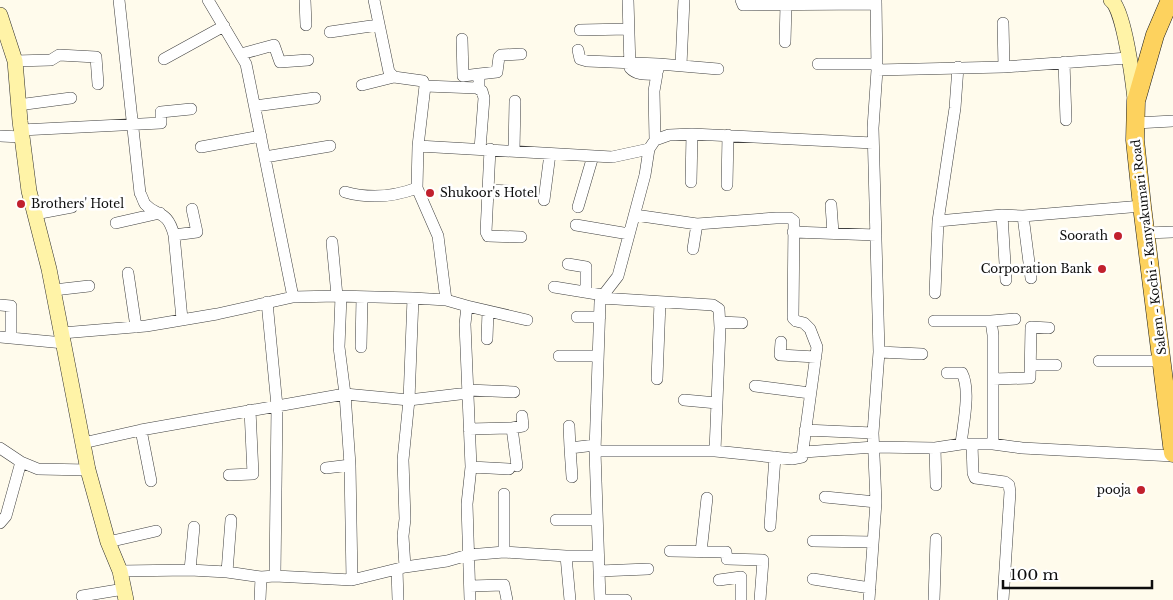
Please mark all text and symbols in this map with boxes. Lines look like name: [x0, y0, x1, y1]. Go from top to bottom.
street label: Salem - Kochi - Kanyakumari Road: [1128, 138, 1169, 356]
place label: Shukoor's Hotel: [440, 185, 538, 200]
marker: Shukoor's Hotel: [424, 187, 436, 199]
place label: Brothers' Hotel: [31, 196, 124, 211]
marker: Brothers' Hotel: [15, 198, 27, 210]
place label: Soorath: [1059, 228, 1108, 243]
marker: Soorath: [1112, 230, 1124, 242]
place label: Corporation Bank: [981, 261, 1093, 276]
marker: Corporation Bank: [1096, 263, 1108, 275]
place label: pooja: [1097, 482, 1131, 497]
marker: pooja: [1135, 484, 1147, 496]
scale bar: [1003, 558, 1152, 590]
text: 100 m: [1010, 565, 1059, 584]

